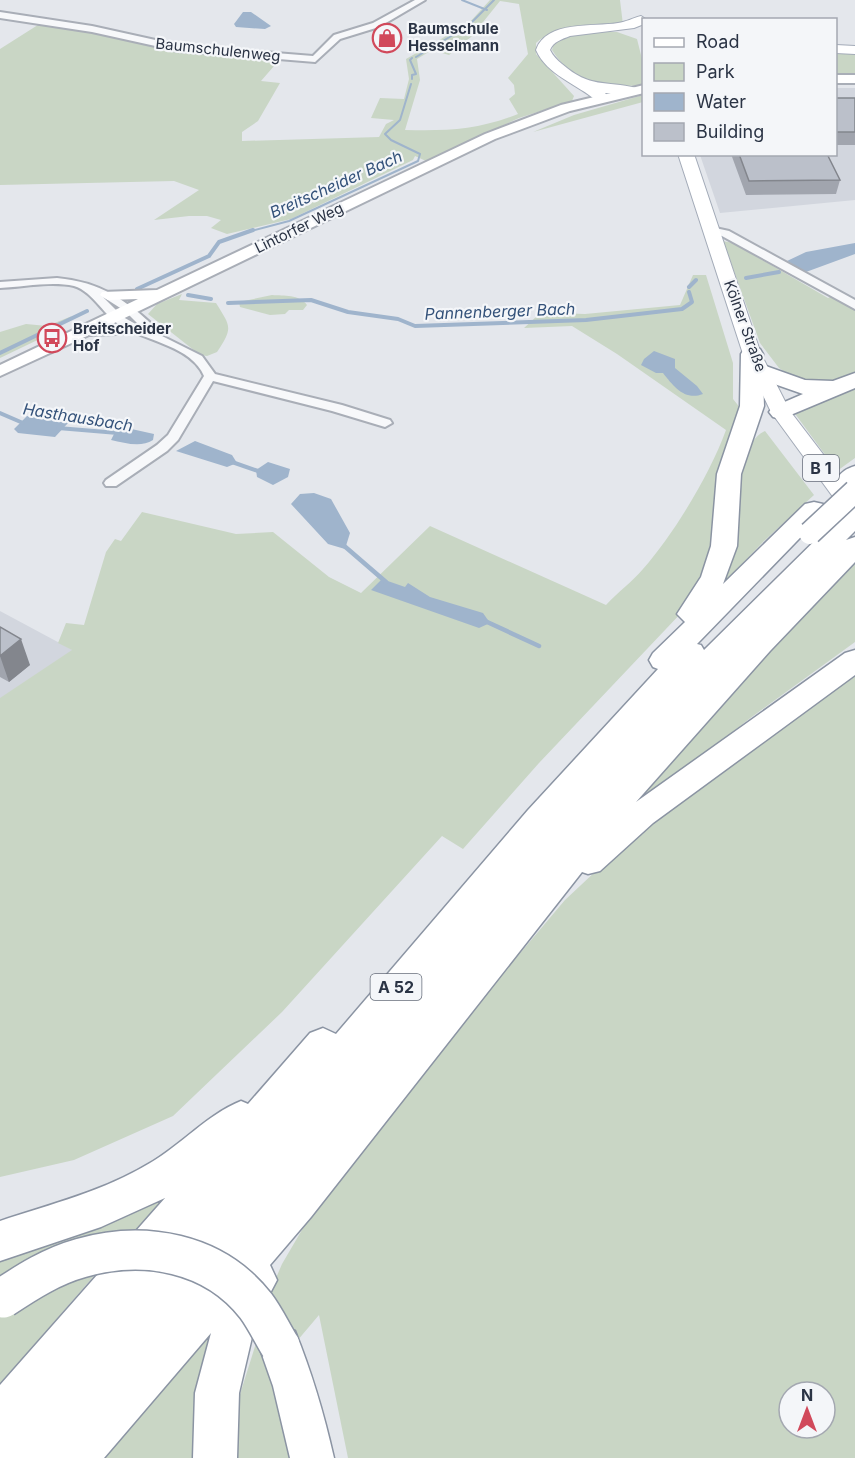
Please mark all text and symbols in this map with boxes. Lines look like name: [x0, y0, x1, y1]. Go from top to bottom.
legend: [642, 18, 837, 156]
place label: Baumschule Hesselmann: [408, 19, 499, 55]
shop icon: Baumschule Hesselmann: [371, 22, 403, 54]
text: Road: [696, 31, 739, 52]
street label: Baumschulenweg: [155, 33, 282, 66]
text: Park: [696, 61, 735, 82]
text: Water: [696, 91, 746, 112]
text: Building: [696, 121, 764, 142]
water label: Breitscheider Bach: [267, 146, 405, 222]
street label: Lintorfer Weg: [251, 198, 346, 257]
street label: Kölner Straße: [720, 277, 771, 374]
water label: Pannenberger Bach: [424, 298, 576, 324]
place label: Breitscheider Hof: [73, 319, 171, 355]
bus stop icon: Breitscheider Hof: [36, 322, 68, 354]
water label: Hasthausbach: [22, 398, 134, 436]
road number: B 1: [803, 455, 839, 481]
road number: A 52: [370, 974, 422, 1000]
north arrow: [777, 1380, 837, 1440]
text: N: [801, 1385, 813, 1405]

